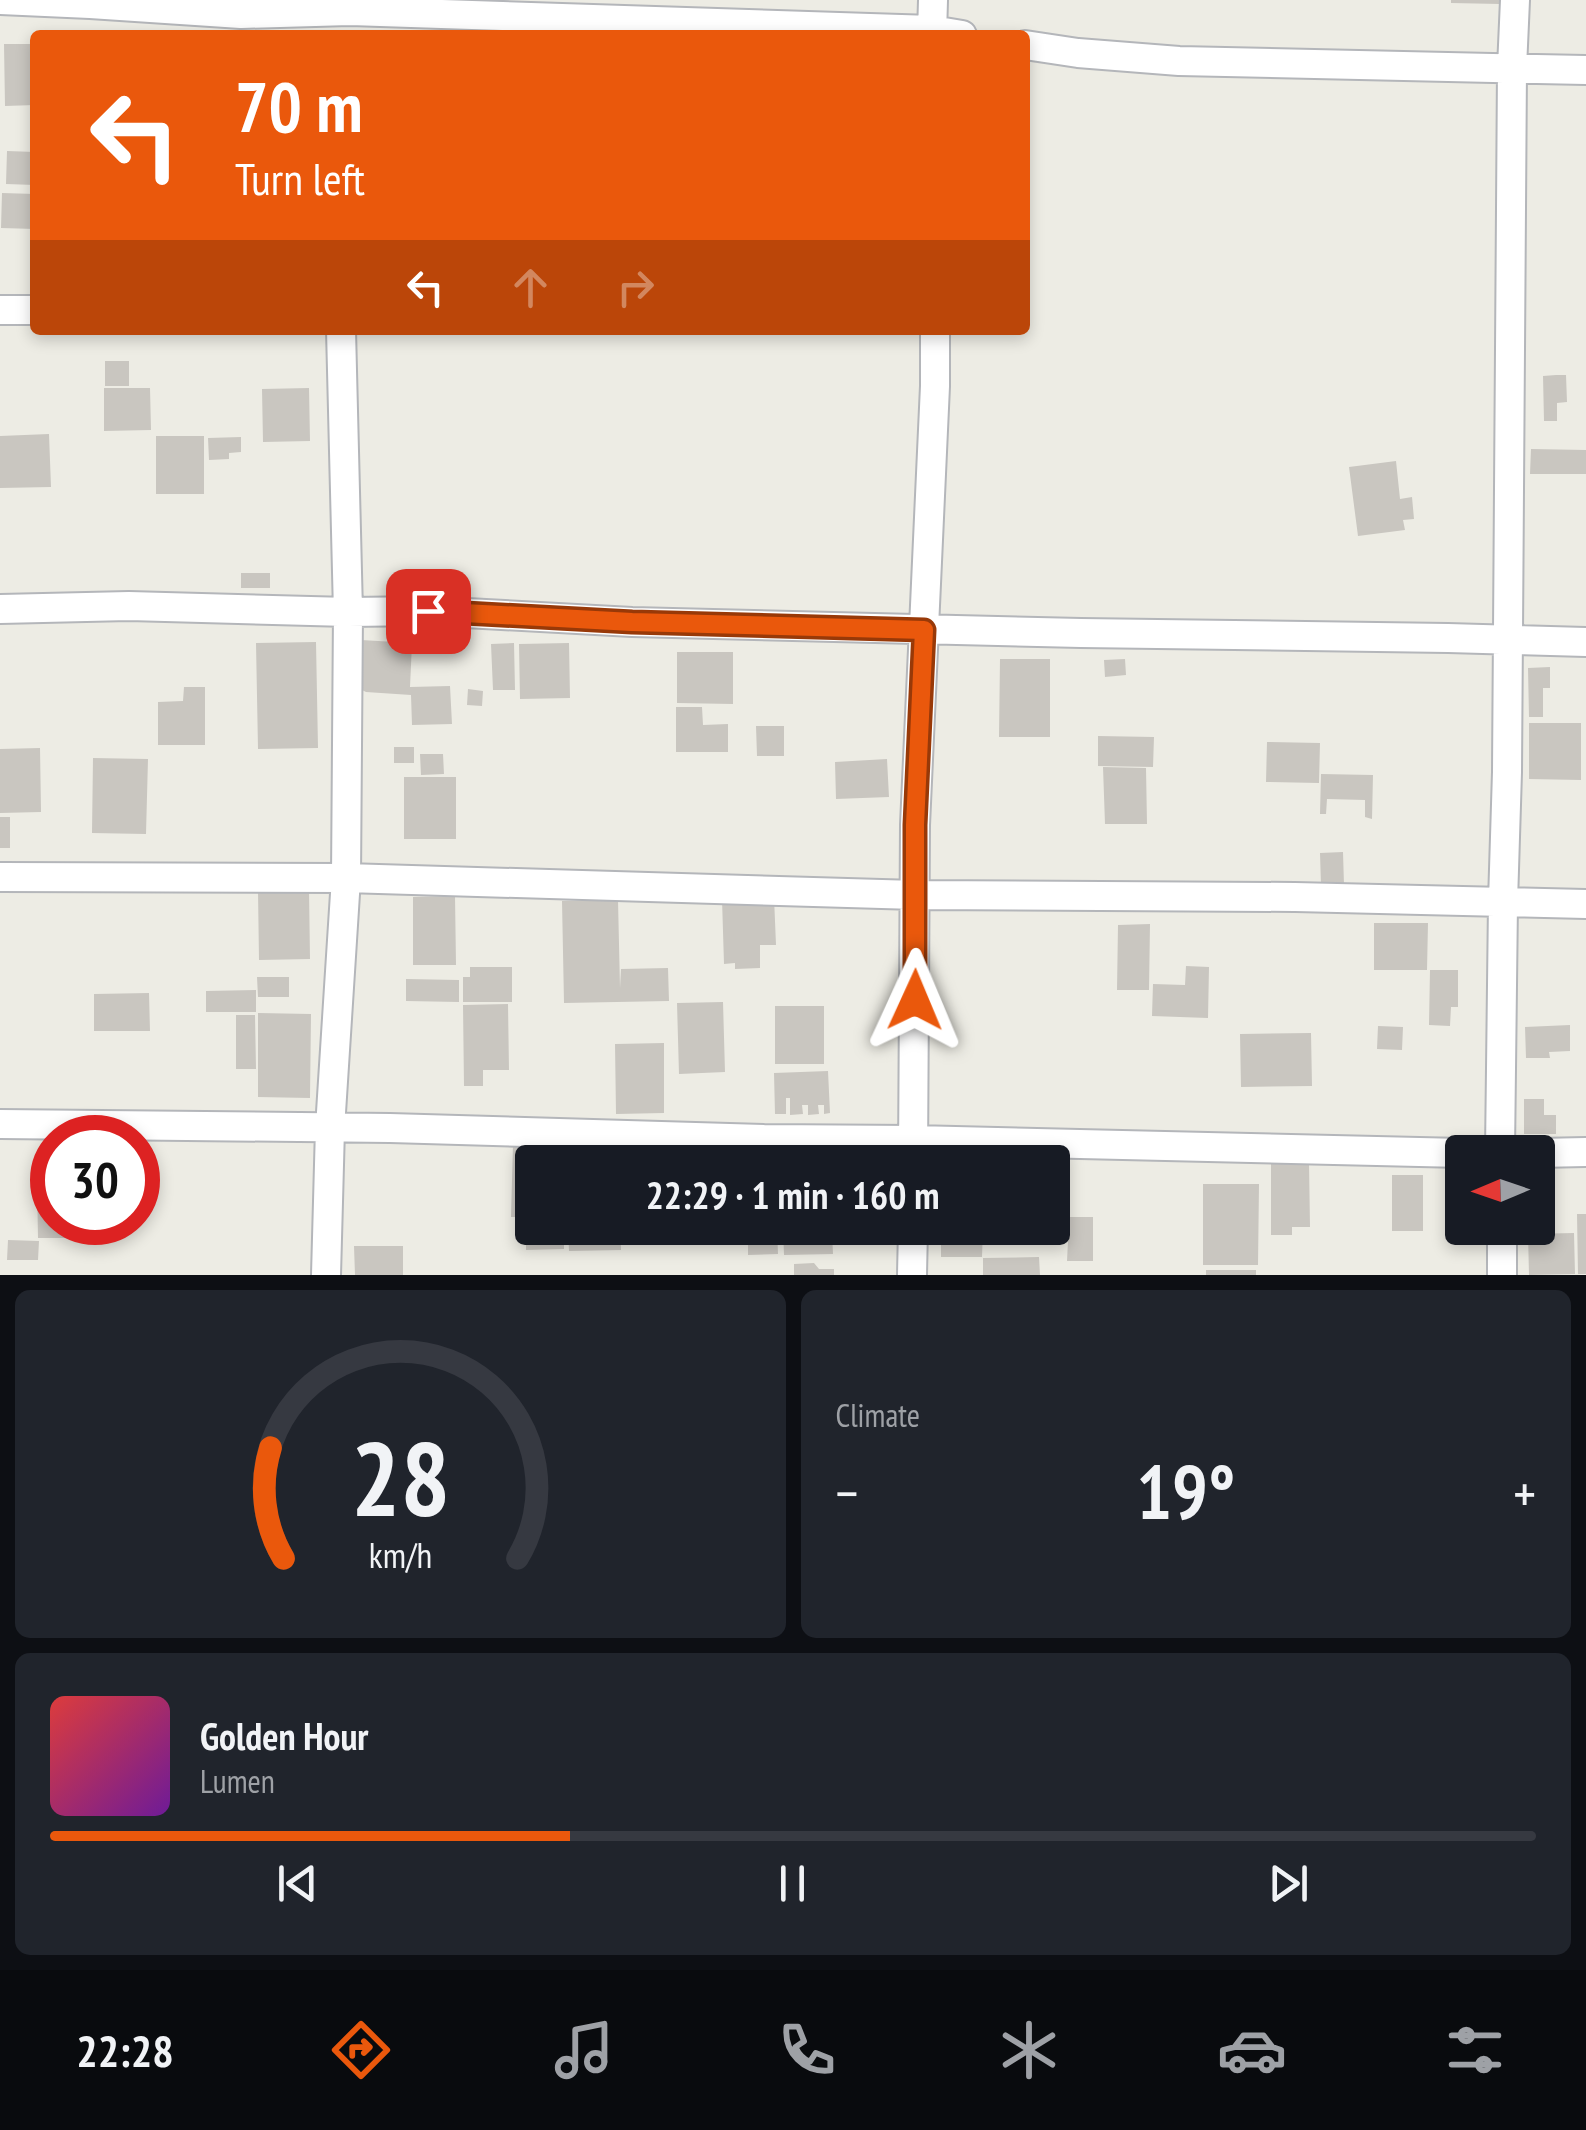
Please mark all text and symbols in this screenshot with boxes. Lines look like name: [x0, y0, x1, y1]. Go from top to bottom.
text: 70 m: [235, 61, 363, 151]
icon: left: [70, 70, 200, 200]
text: Turn left: [235, 149, 365, 207]
icon: left: [398, 260, 453, 315]
icon: ahead: [503, 260, 558, 315]
icon: right: [608, 260, 663, 315]
pin: [386, 569, 471, 654]
icon: arrive: [401, 584, 456, 639]
position arrow: [863, 948, 967, 1052]
speed limit sign: 30: [30, 1115, 160, 1245]
north arrow: [1445, 1135, 1555, 1245]
map controls: [1445, 1135, 1555, 1245]
text: 22:29 · 1 min · 160 m: [646, 1170, 939, 1219]
text: Climate: [836, 1394, 920, 1436]
text: 28: [351, 1410, 450, 1545]
text: 19°: [1136, 1443, 1235, 1540]
text: −: [836, 1457, 858, 1528]
text: +: [1513, 1457, 1536, 1528]
text: km/h: [369, 1532, 432, 1578]
text: Golden Hour: [200, 1711, 369, 1760]
text: Lumen: [200, 1760, 275, 1802]
icon: previous: [270, 1856, 325, 1911]
icon: pause: [765, 1856, 820, 1911]
icon: next: [1261, 1856, 1316, 1911]
icon: directions: [326, 2015, 396, 2085]
icon: music: [549, 2015, 619, 2085]
icon: phone: [772, 2015, 842, 2085]
icon: climate: [994, 2015, 1064, 2085]
icon: car: [1217, 2015, 1287, 2085]
icon: filters: [1440, 2015, 1510, 2085]
text: 22:28: [76, 2021, 174, 2079]

